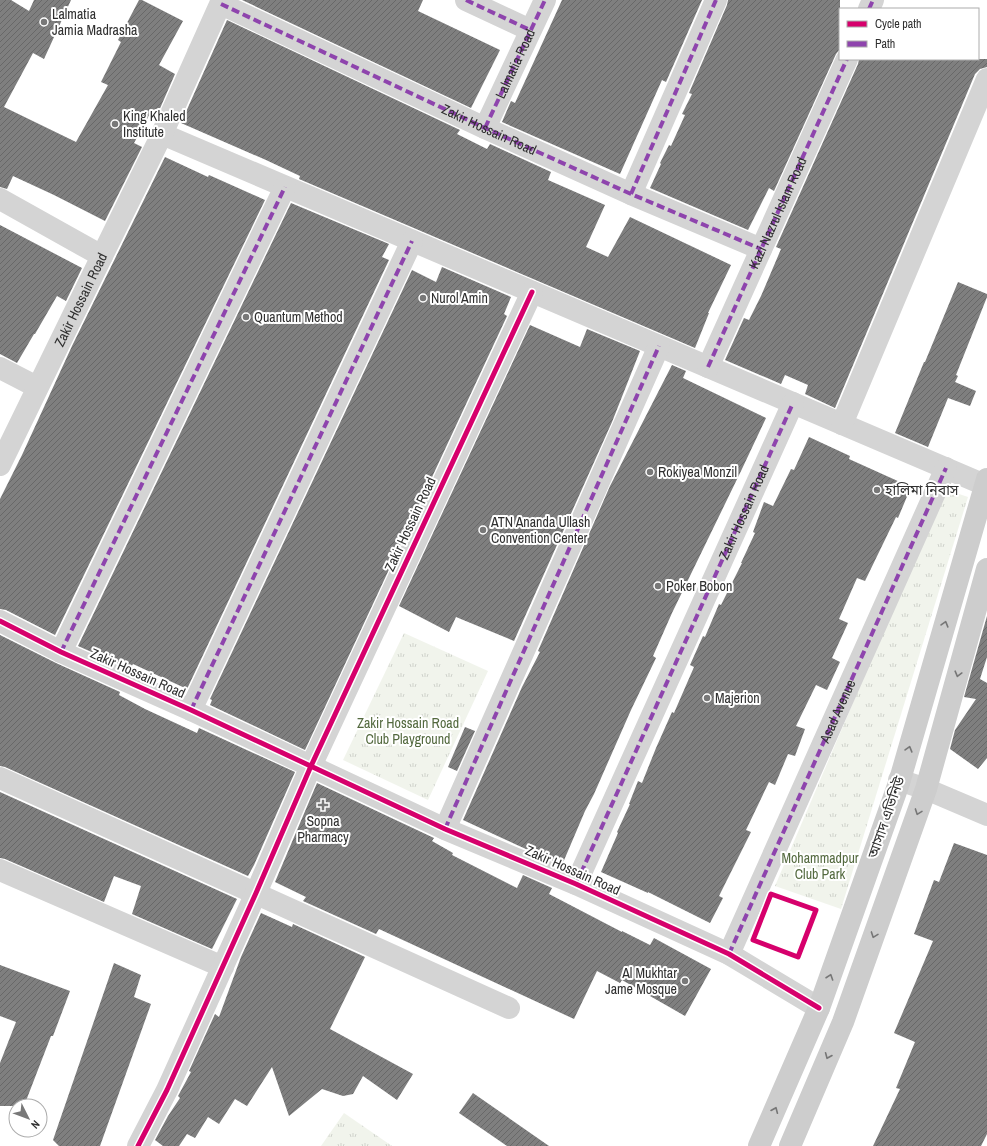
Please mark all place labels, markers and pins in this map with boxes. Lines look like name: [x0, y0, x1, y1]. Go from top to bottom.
place label: Lalmatia Jamia Madrasha: [52, 5, 138, 39]
marker: Lalmatia Jamia Madrasha: [39, 17, 49, 27]
place label: King Khaled Institute: [123, 107, 186, 141]
marker: King Khaled Institute: [110, 119, 120, 129]
place label: Nurol Amin: [431, 289, 488, 307]
marker: Nurol Amin: [418, 293, 428, 303]
place label: Quantum Method: [254, 308, 343, 326]
marker: Quantum Method: [241, 312, 251, 322]
place label: Rokiyea Monzil: [658, 463, 737, 481]
marker: Rokiyea Monzil: [645, 467, 655, 477]
place label: হালিমা নিবাস: [884, 481, 959, 499]
marker: হালিমা নিবাস: [872, 485, 882, 495]
place label: ATN Ananda Ullash Convention Center: [490, 513, 590, 547]
marker: ATN Ananda Ullash Convention Center: [478, 525, 488, 535]
place label: Poker Bobon: [666, 577, 732, 595]
marker: Poker Bobon: [653, 581, 663, 591]
place label: Majerion: [715, 689, 760, 707]
marker: Majerion: [702, 693, 712, 703]
marker: Sopna Pharmacy: [317, 799, 329, 811]
place label: Sopna Pharmacy: [297, 812, 349, 846]
place label: Al Mukhtar Jame Mosque: [605, 964, 677, 998]
marker: Al Mukhtar Jame Mosque: [680, 976, 690, 986]

